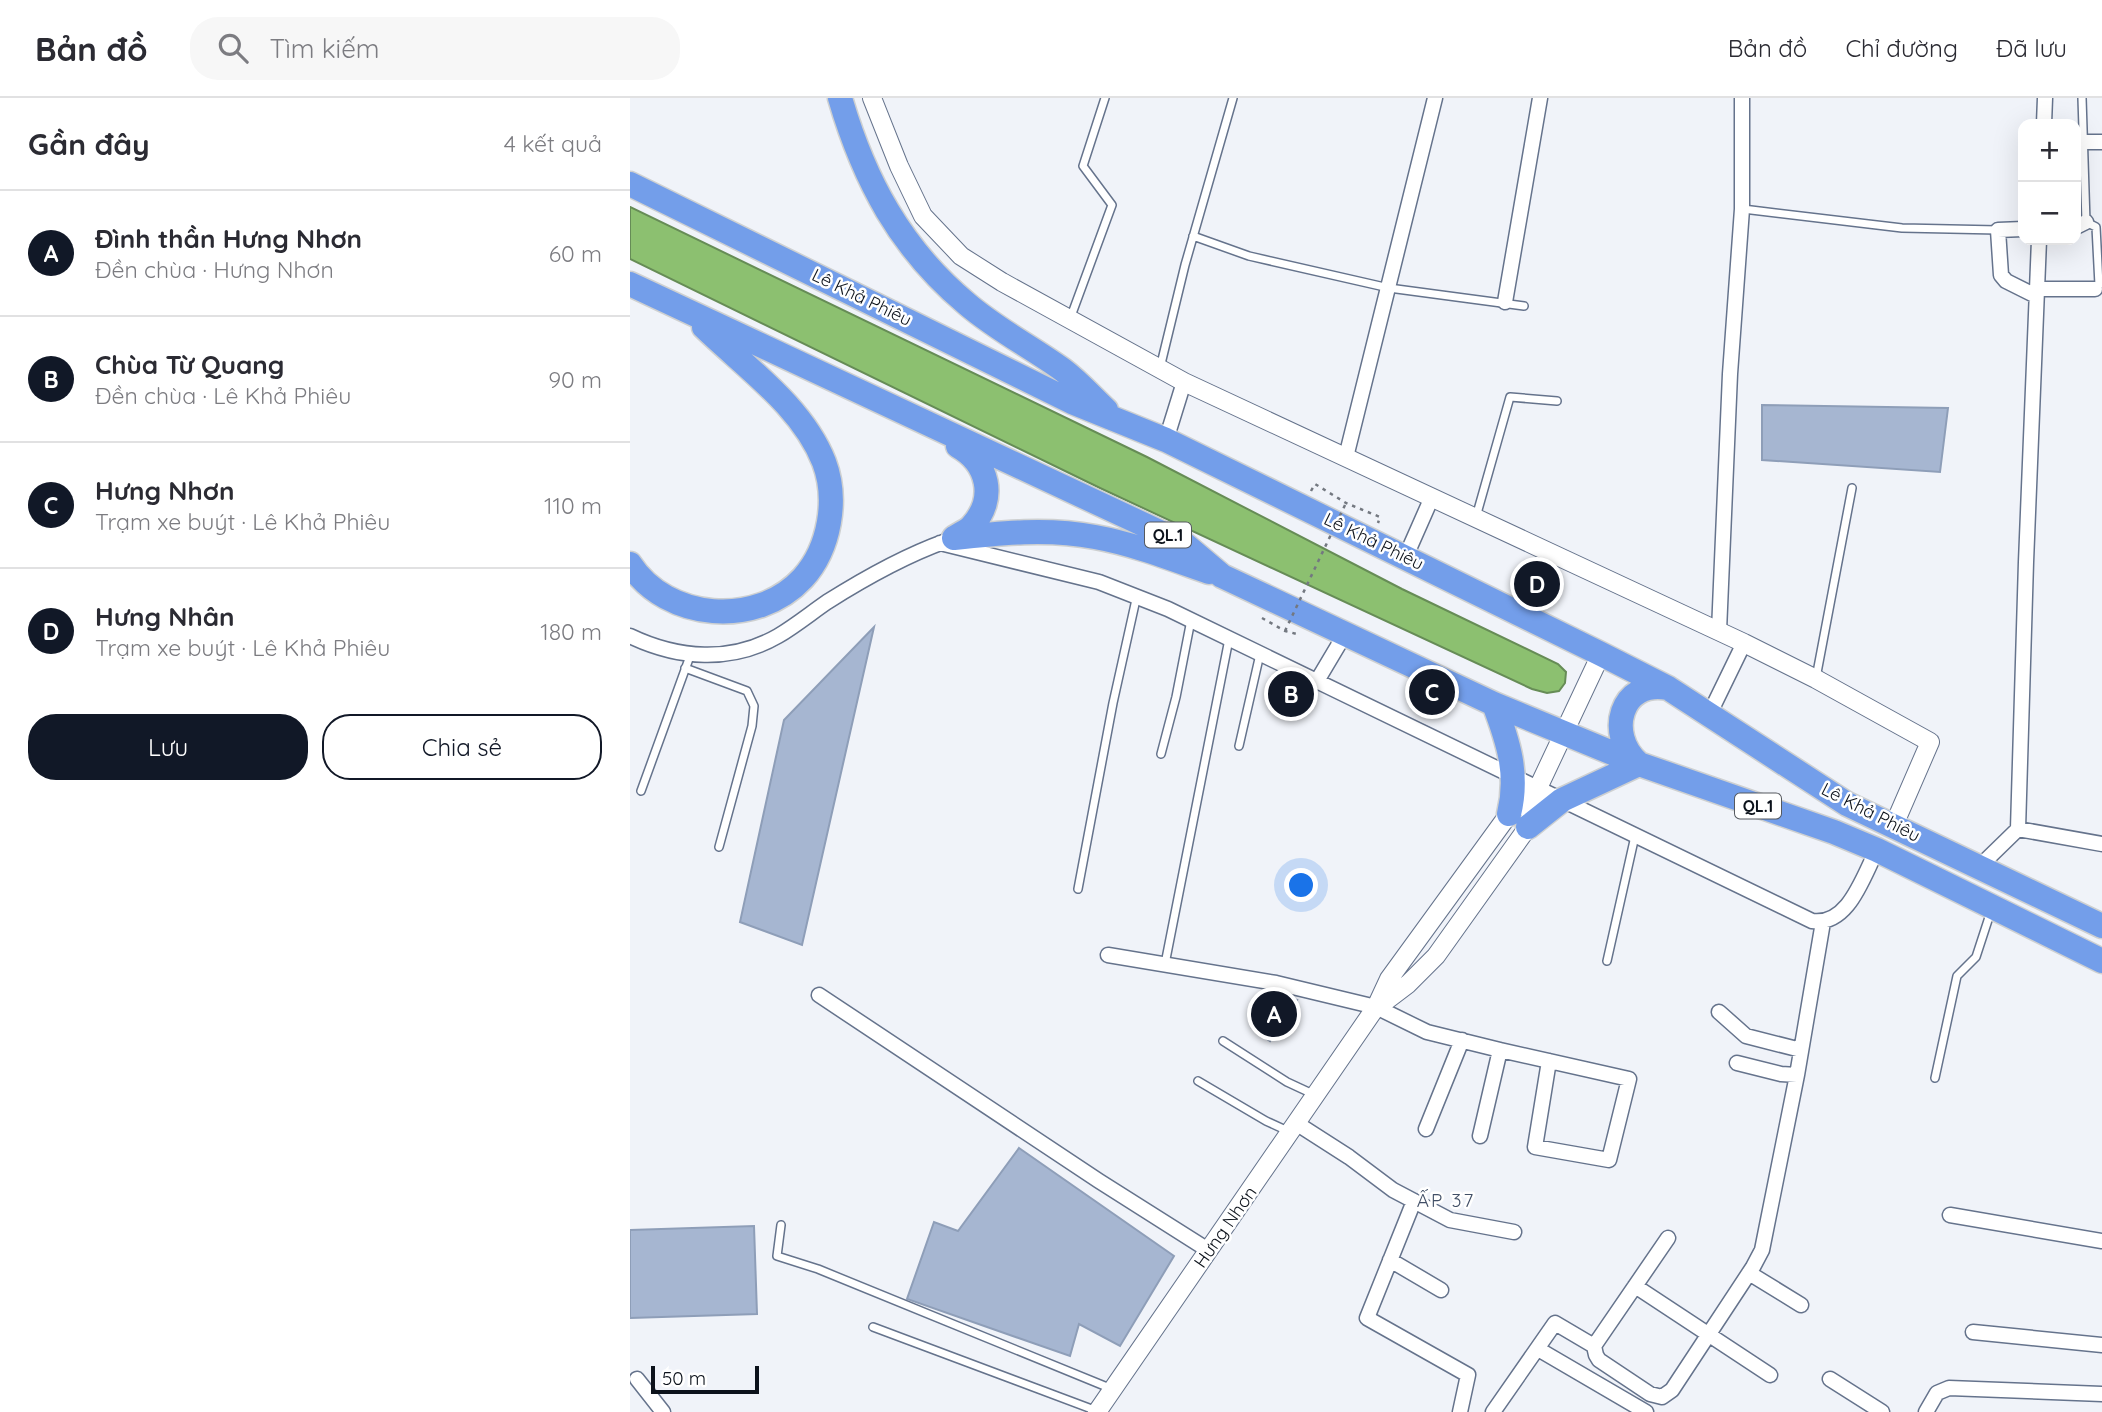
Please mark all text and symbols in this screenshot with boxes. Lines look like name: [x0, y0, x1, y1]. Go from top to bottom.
search box: [190, 17, 680, 80]
text: Bản đồ: [35, 28, 148, 69]
icon: search: [214, 29, 252, 67]
text: Tìm kiếm: [270, 32, 380, 65]
text: Bản đồ: [1728, 33, 1807, 63]
text: Chỉ đường: [1845, 33, 1958, 63]
text: Đã lưu: [1996, 33, 2067, 63]
map controls: [2018, 119, 2081, 245]
button: +: [2018, 119, 2081, 182]
text: Gần đây: [28, 125, 150, 163]
text: 4 kết quả: [504, 129, 602, 158]
button: −: [2018, 182, 2081, 245]
text: Đình thần Hưng Nhơn: [95, 222, 362, 255]
text: A: [44, 239, 58, 268]
text: 60 m: [549, 239, 602, 268]
text: Đền chùa · Hưng Nhơn: [95, 255, 334, 284]
street label: Lê Khả Phiêu: [808, 263, 916, 331]
text: Chùa Từ Quang: [95, 348, 284, 381]
text: B: [43, 365, 59, 394]
text: 90 m: [548, 365, 602, 394]
text: Đền chùa · Lê Khả Phiêu: [95, 381, 351, 410]
text: Hưng Nhơn: [95, 474, 234, 507]
text: C: [44, 491, 58, 520]
text: 110 m: [544, 491, 602, 520]
text: Trạm xe buýt · Lê Khả Phiêu: [95, 507, 390, 536]
street label: Lê Khả Phiêu: [1320, 507, 1428, 575]
road number: QL.1: [1145, 522, 1191, 548]
pin: D: [1514, 558, 1560, 610]
text: Hưng Nhân: [95, 600, 235, 633]
text: D: [43, 617, 59, 646]
text: 180 m: [540, 617, 602, 646]
text: Trạm xe buýt · Lê Khả Phiêu: [95, 633, 390, 662]
pin: C: [1409, 666, 1455, 718]
pin: B: [1268, 668, 1314, 720]
button: Lưu: [28, 714, 308, 780]
button: Chia sẻ: [322, 714, 602, 780]
street label: Lê Khả Phiêu: [1818, 777, 1924, 847]
road number: QL.1: [1735, 793, 1781, 818]
your location: [1284, 868, 1318, 902]
pin: A: [1251, 988, 1297, 1040]
street label: Hưng Nhơn: [1189, 1182, 1261, 1272]
district label: ẤP 37: [1417, 1188, 1475, 1212]
scale bar: [651, 1363, 760, 1395]
text: 50 m: [662, 1366, 706, 1390]

